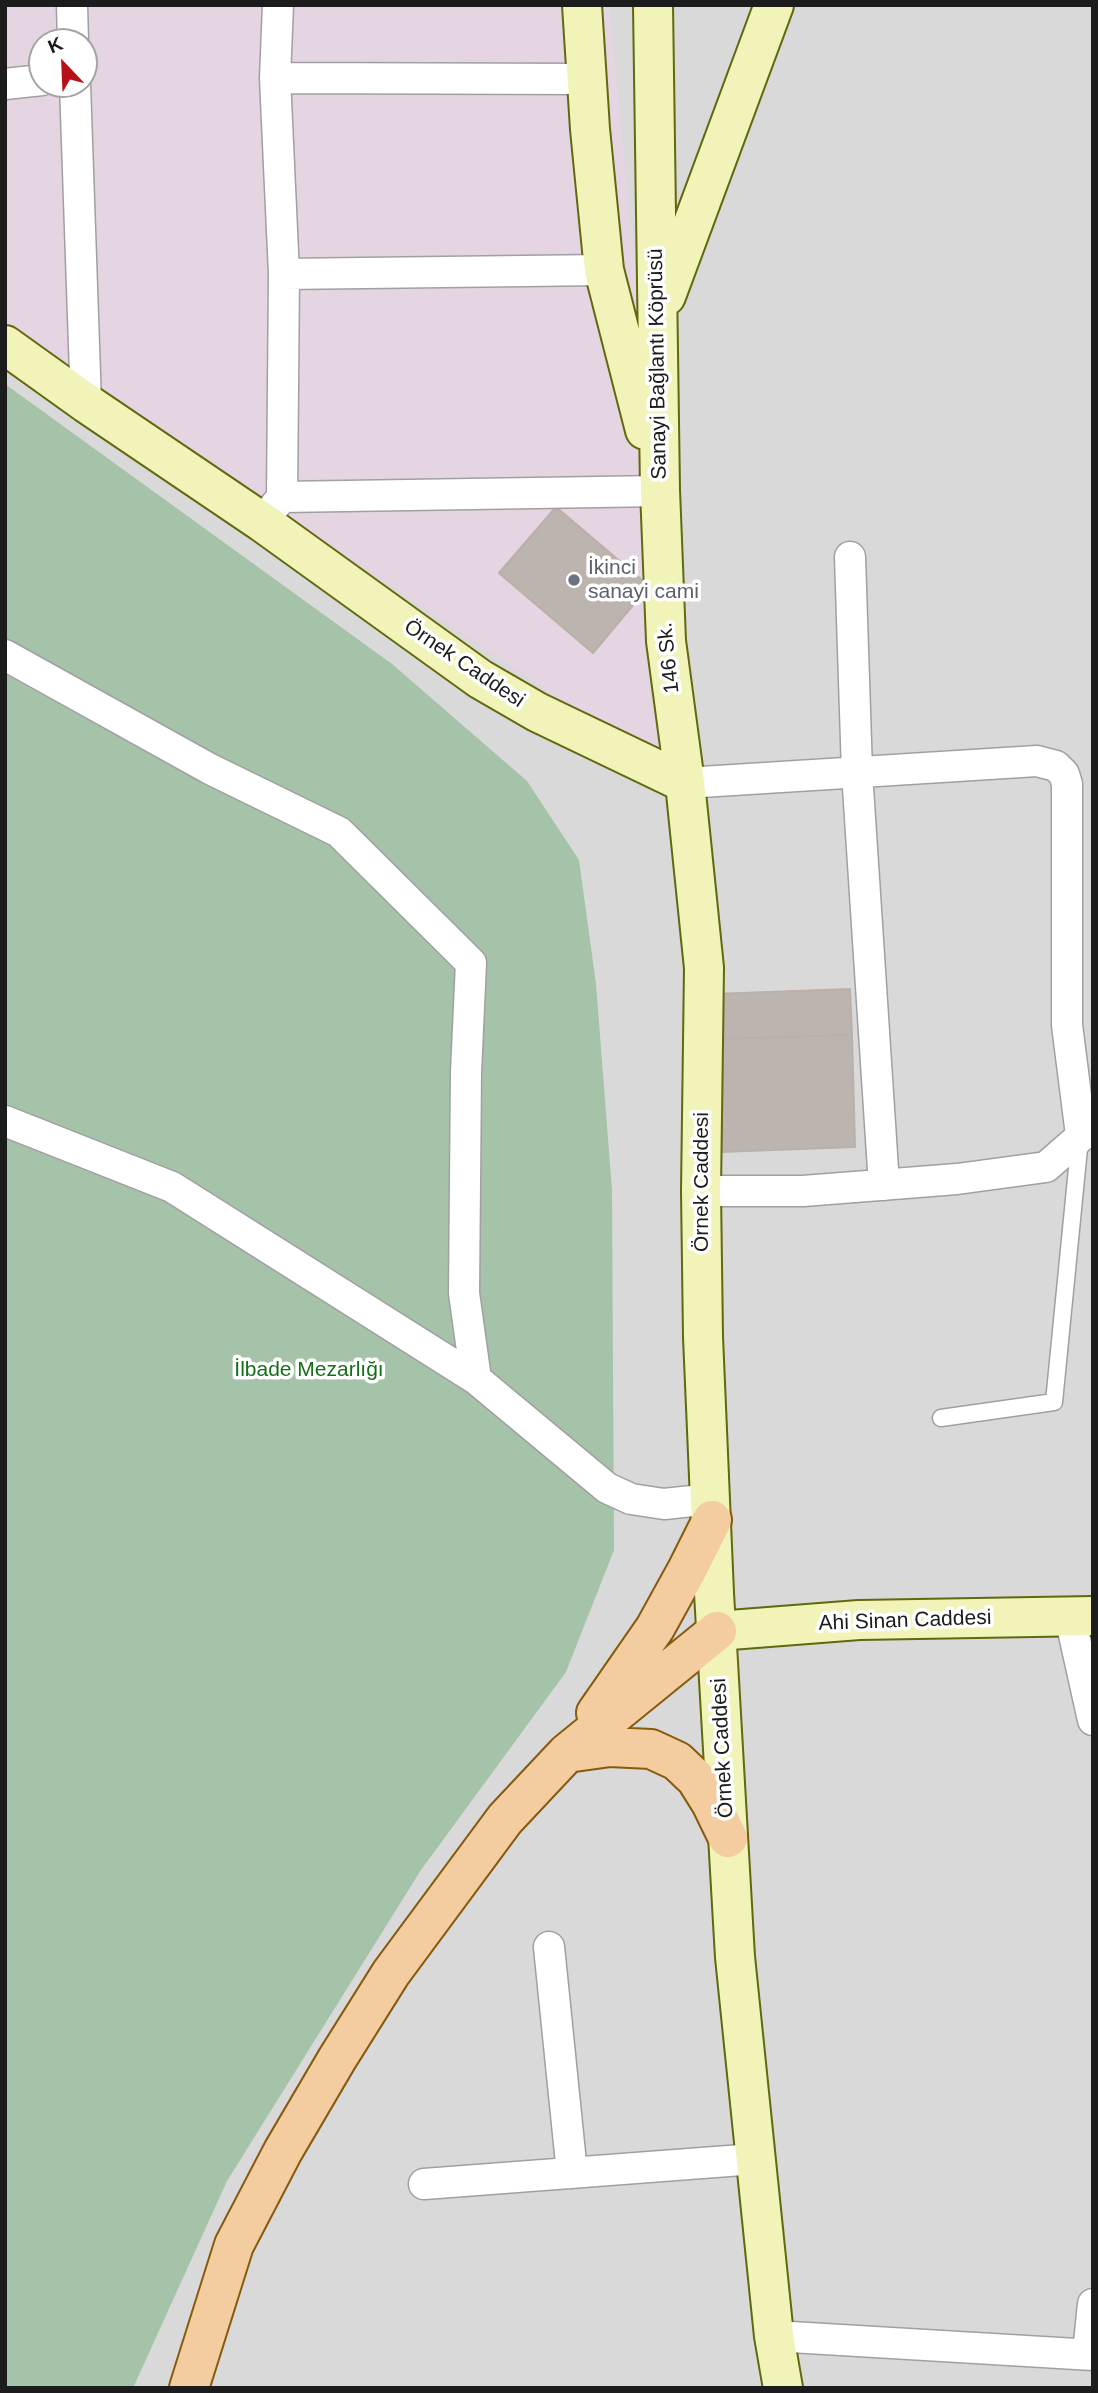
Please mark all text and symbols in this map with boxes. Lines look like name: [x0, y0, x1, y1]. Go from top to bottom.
north arrow: [28, 28, 98, 98]
text: K: [45, 33, 66, 57]
street label: Sanayi Bağlantı Köprüsü: [643, 248, 673, 480]
place label: İkinci sanayi cami: [588, 555, 699, 605]
marker: İkinci sanayi cami: [566, 572, 582, 588]
street label: Örnek Caddesi: [399, 614, 529, 714]
street label: 146 Sk.: [653, 621, 685, 695]
street label: Örnek Caddesi: [689, 1112, 715, 1252]
park label: İlbade Mezarlığı: [234, 1357, 384, 1383]
street label: Ahi Sinan Caddesi: [818, 1605, 992, 1637]
street label: Örnek Caddesi: [707, 1677, 739, 1819]

